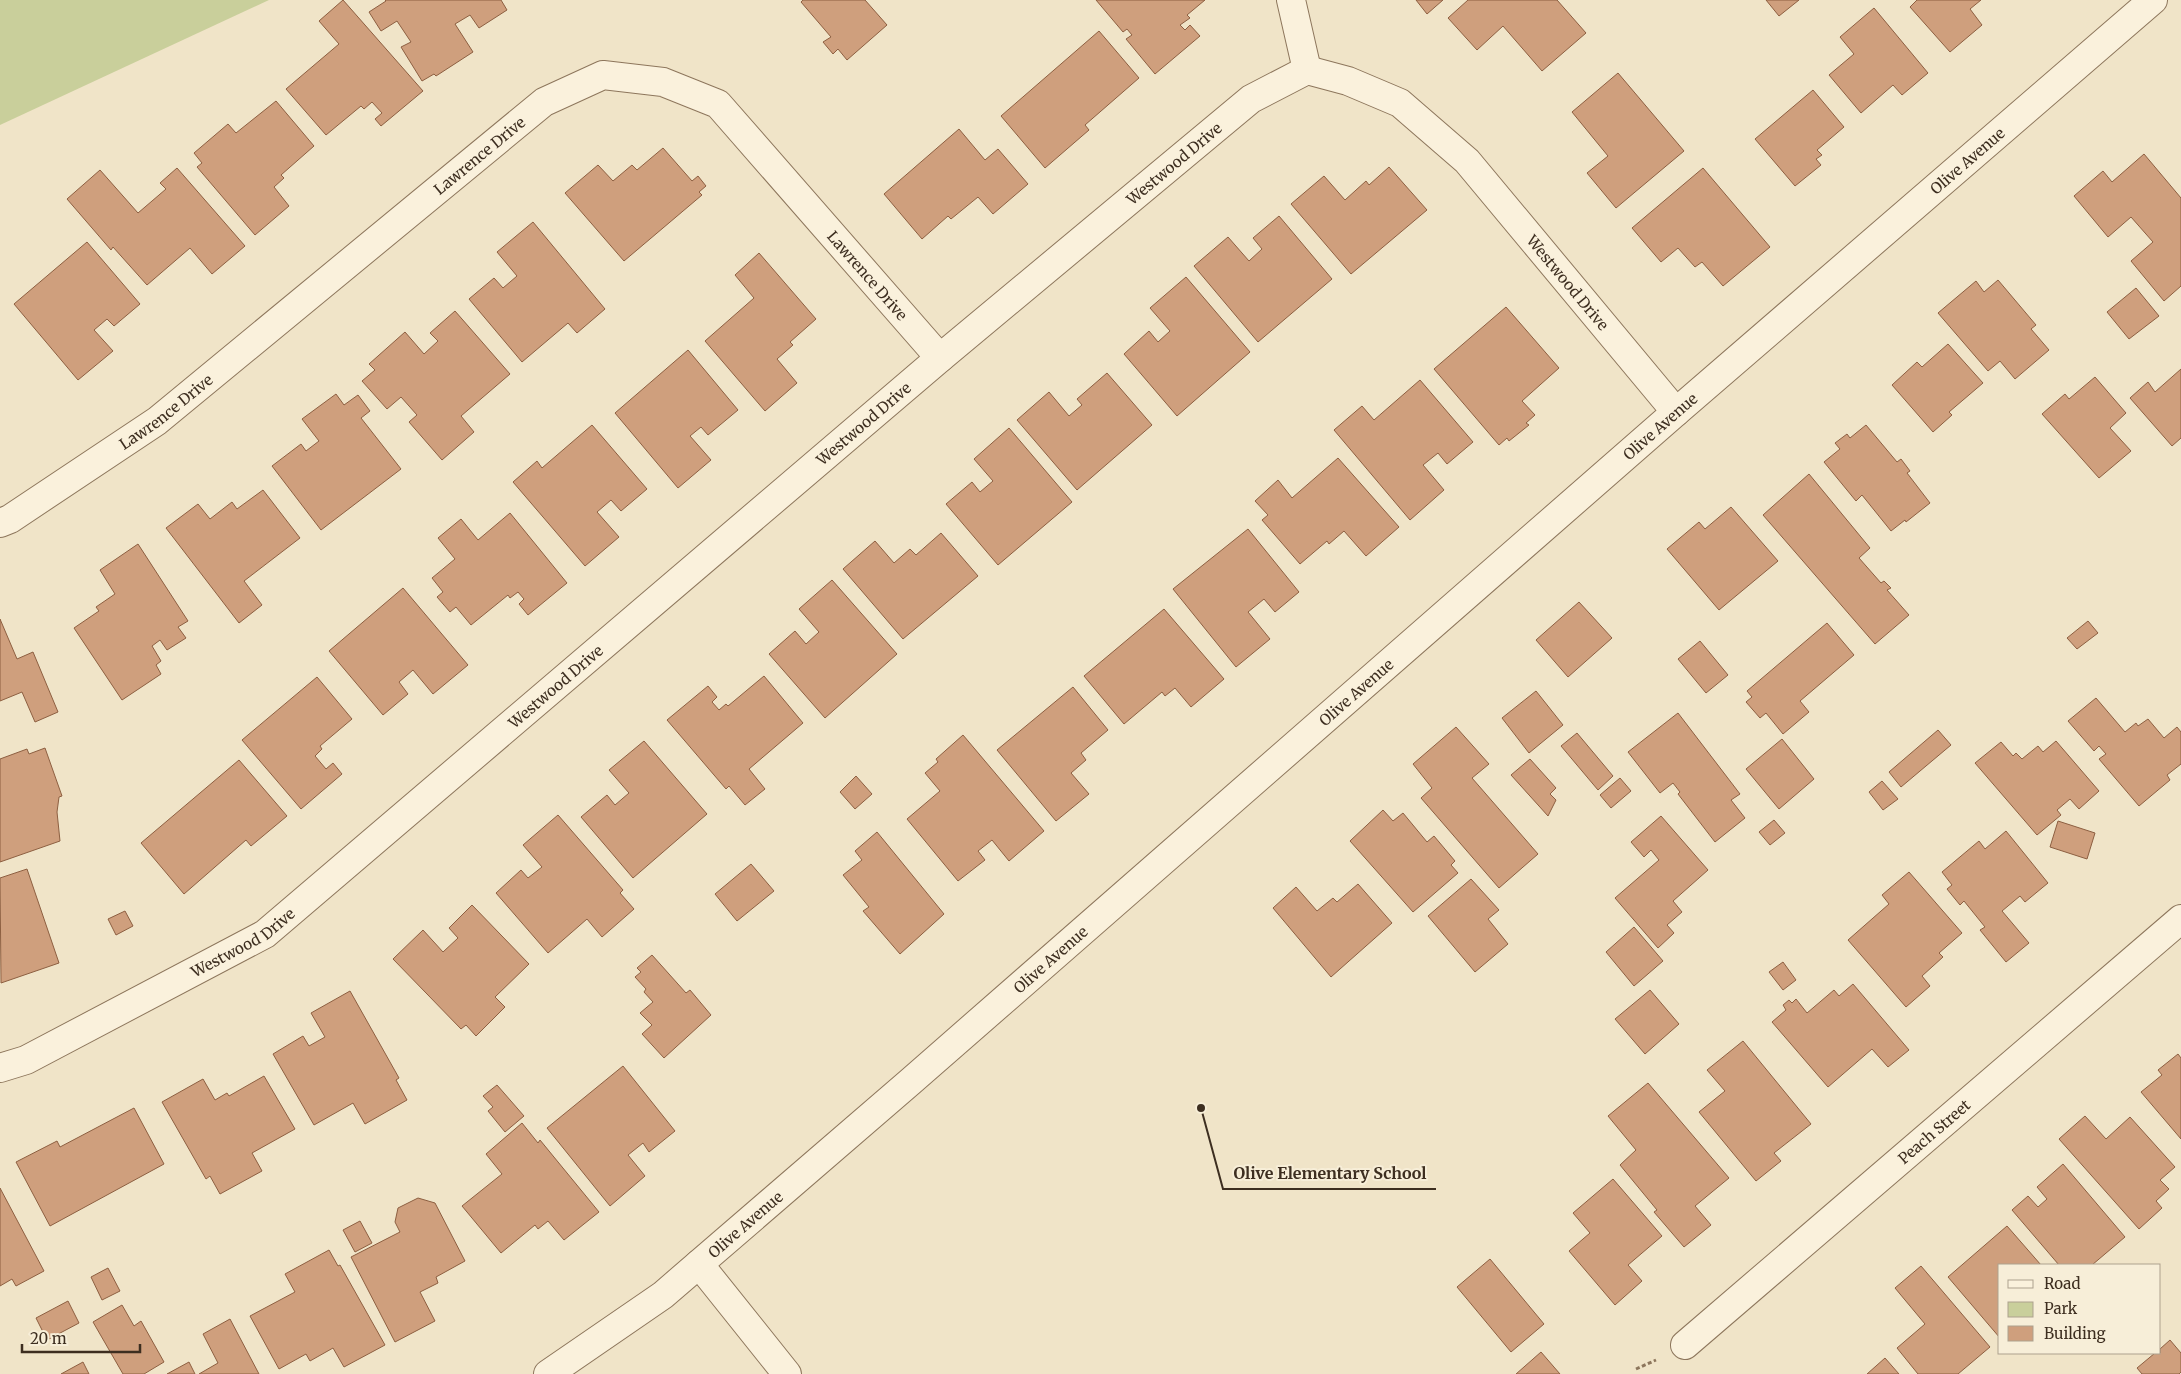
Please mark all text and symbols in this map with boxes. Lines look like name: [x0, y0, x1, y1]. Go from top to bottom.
street label: Lawrence Drive: [430, 112, 529, 199]
street label: Westwood Drive: [1122, 118, 1225, 209]
street label: Olive Avenue: [1926, 123, 2008, 198]
street label: Lawrence Drive: [824, 227, 912, 324]
street label: Westwood Drive: [1522, 230, 1613, 334]
street label: Lawrence Drive: [115, 370, 216, 453]
street label: Westwood Drive: [811, 378, 915, 470]
street label: Olive Avenue: [1619, 388, 1701, 464]
street label: Westwood Drive: [503, 641, 607, 733]
street label: Olive Avenue: [1315, 654, 1397, 730]
street label: Westwood Drive: [187, 903, 298, 981]
street label: Olive Avenue: [1009, 922, 1091, 997]
street label: Peach Street: [1894, 1095, 1974, 1168]
callout: Olive Elementary School: [1223, 1158, 1436, 1189]
text: Olive Elementary School: [1234, 1163, 1427, 1183]
street label: Olive Avenue: [704, 1187, 786, 1262]
legend: [1998, 1264, 2161, 1354]
text: Road: [2044, 1274, 2080, 1293]
text: Park: [2044, 1299, 2078, 1318]
scale bar: [22, 1322, 140, 1354]
text: Building: [2044, 1324, 2106, 1343]
text: 20 m: [30, 1329, 67, 1348]

